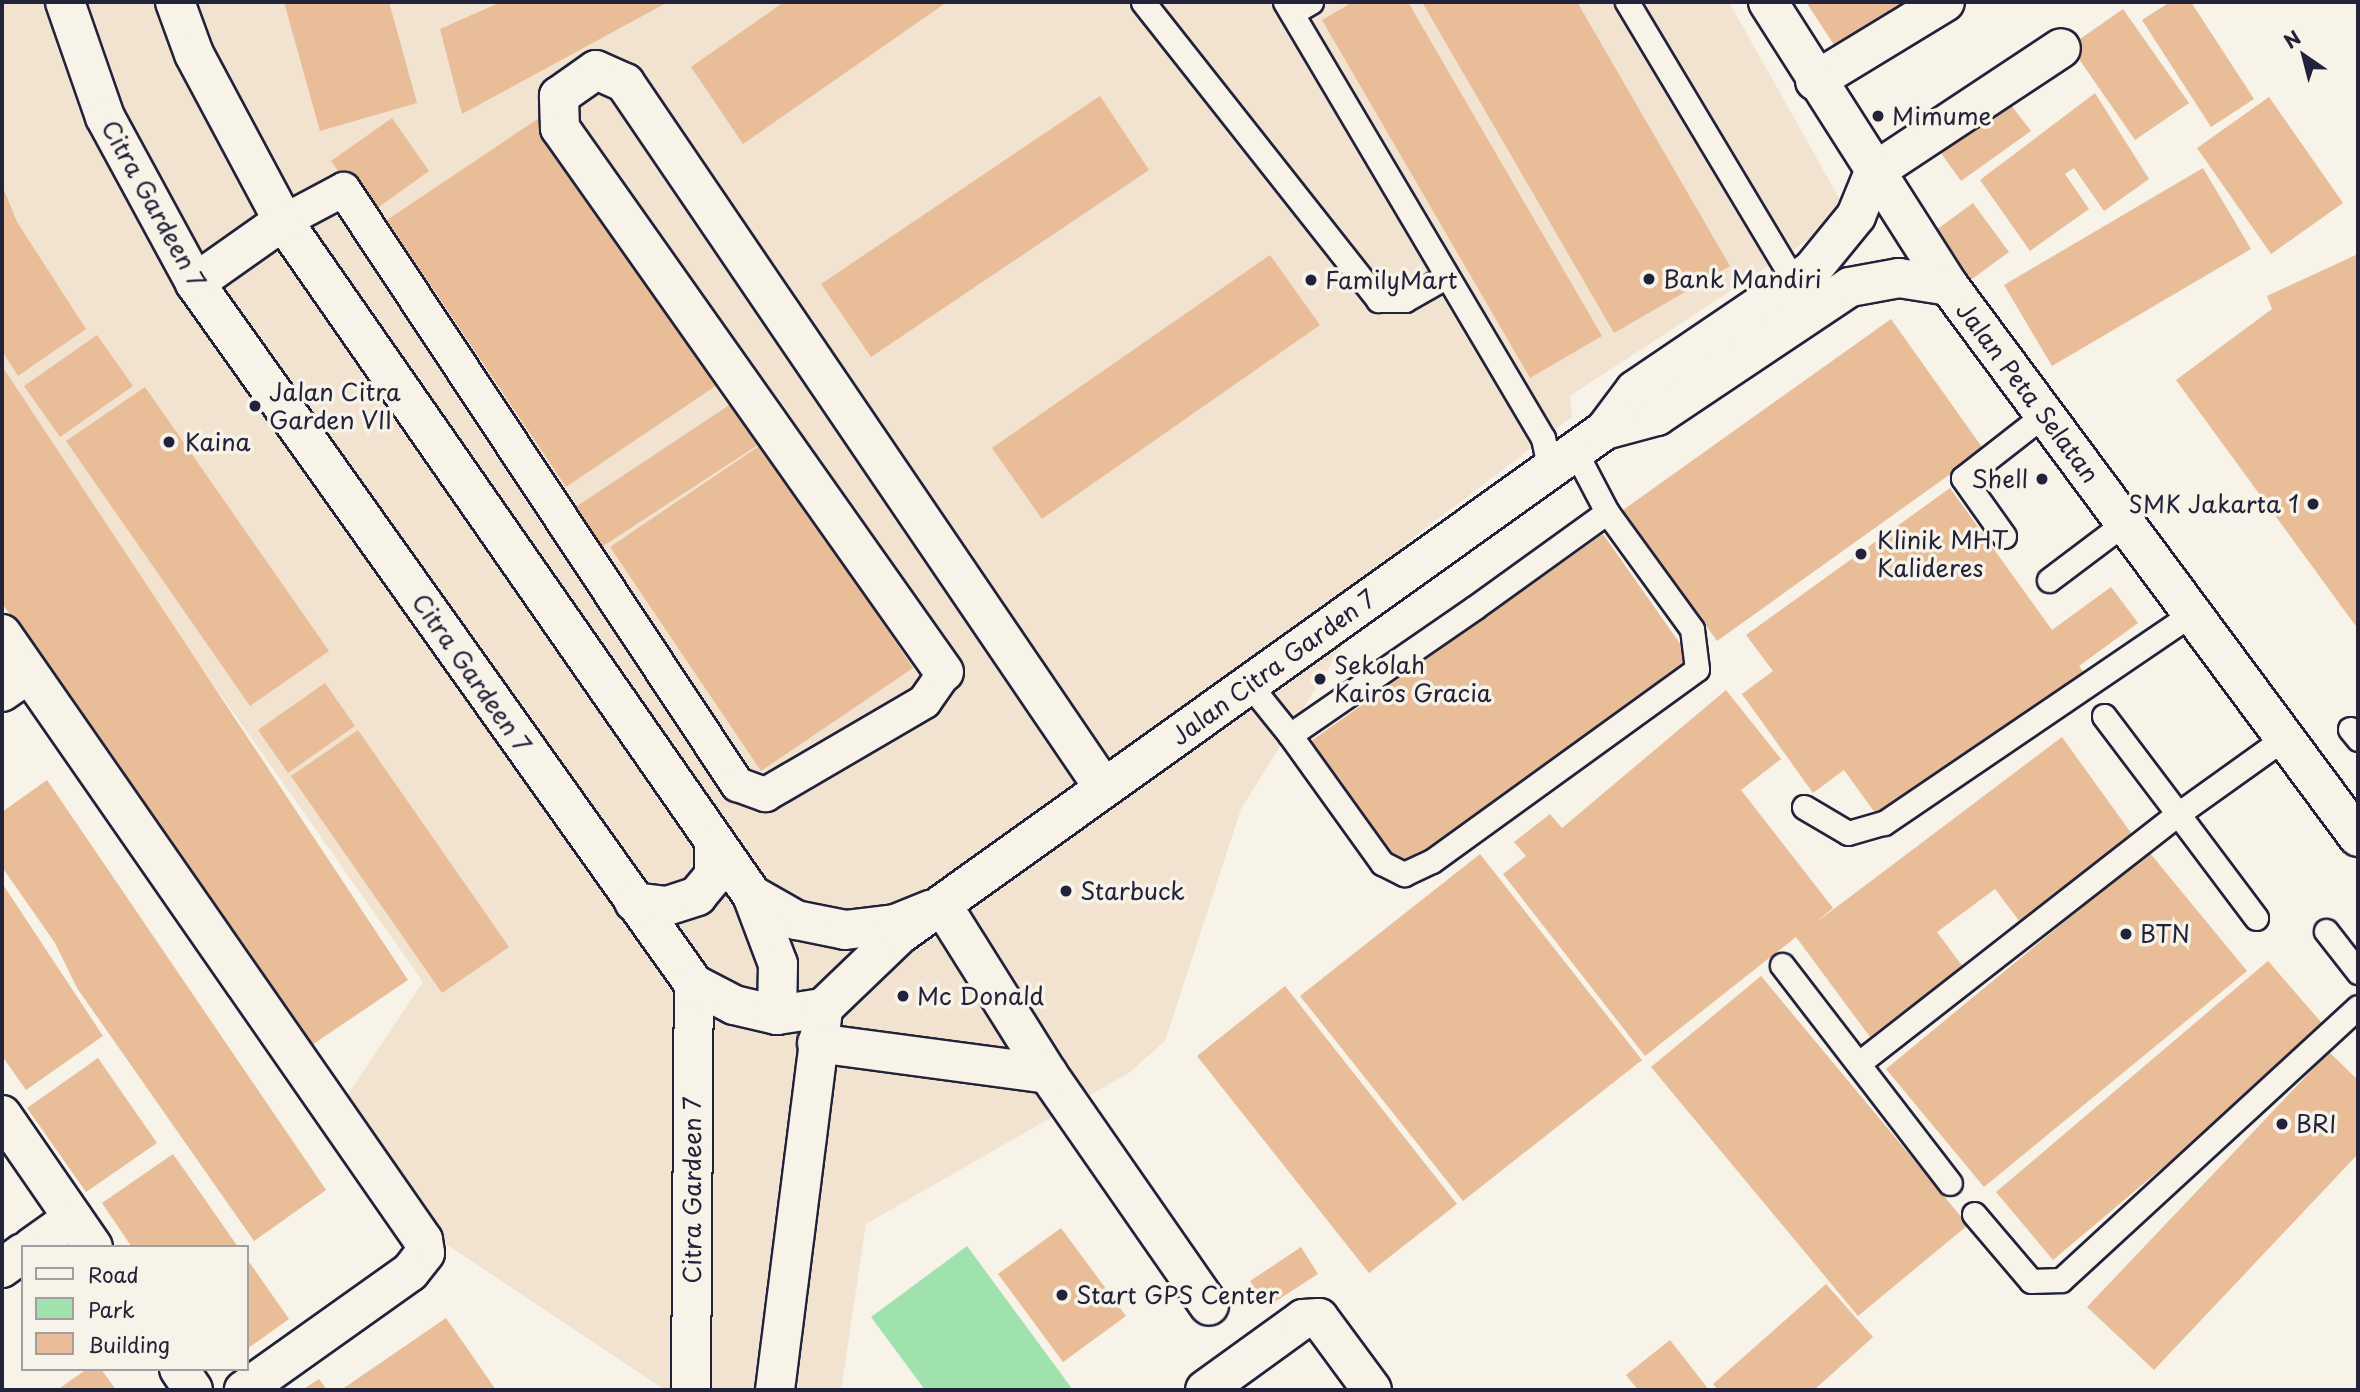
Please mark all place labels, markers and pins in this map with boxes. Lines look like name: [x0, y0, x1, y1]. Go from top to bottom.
place label: Mimume: [1892, 102, 1992, 130]
marker: Mimume: [1870, 108, 1886, 124]
place label: Bank Mandiri: [1663, 265, 1821, 293]
place label: FamilyMart: [1325, 266, 1458, 294]
marker: Bank Mandiri: [1641, 271, 1657, 287]
marker: FamilyMart: [1303, 272, 1319, 288]
place label: Jalan Citra Garden VII: [269, 378, 402, 434]
marker: Jalan Citra Garden VII: [247, 398, 263, 414]
place label: Kaina: [185, 428, 251, 456]
marker: Kaina: [159, 432, 179, 452]
place label: Shell: [1971, 465, 2028, 493]
marker: Shell: [2034, 471, 2050, 487]
place label: SMK Jakarta 1: [2126, 490, 2299, 518]
marker: SMK Jakarta 1: [2305, 496, 2321, 512]
place label: Klinik MHT Kalideres: [1877, 526, 2008, 582]
marker: Klinik MHT Kalideres: [1851, 544, 1871, 564]
place label: Sekolah Kairos Gracia: [1334, 651, 1493, 707]
marker: Sekolah Kairos Gracia: [1312, 671, 1328, 687]
place label: Starbuck: [1080, 877, 1185, 905]
marker: Starbuck: [1058, 883, 1074, 899]
place label: BTN: [2140, 920, 2190, 948]
marker: BTN: [2118, 926, 2134, 942]
place label: Mc Donald: [917, 982, 1045, 1010]
marker: Mc Donald: [895, 988, 911, 1004]
place label: BRI: [2296, 1110, 2337, 1138]
marker: BRI: [2274, 1116, 2290, 1132]
place label: Start GPS Center: [1076, 1281, 1281, 1309]
marker: Start GPS Center: [1054, 1287, 1070, 1303]

